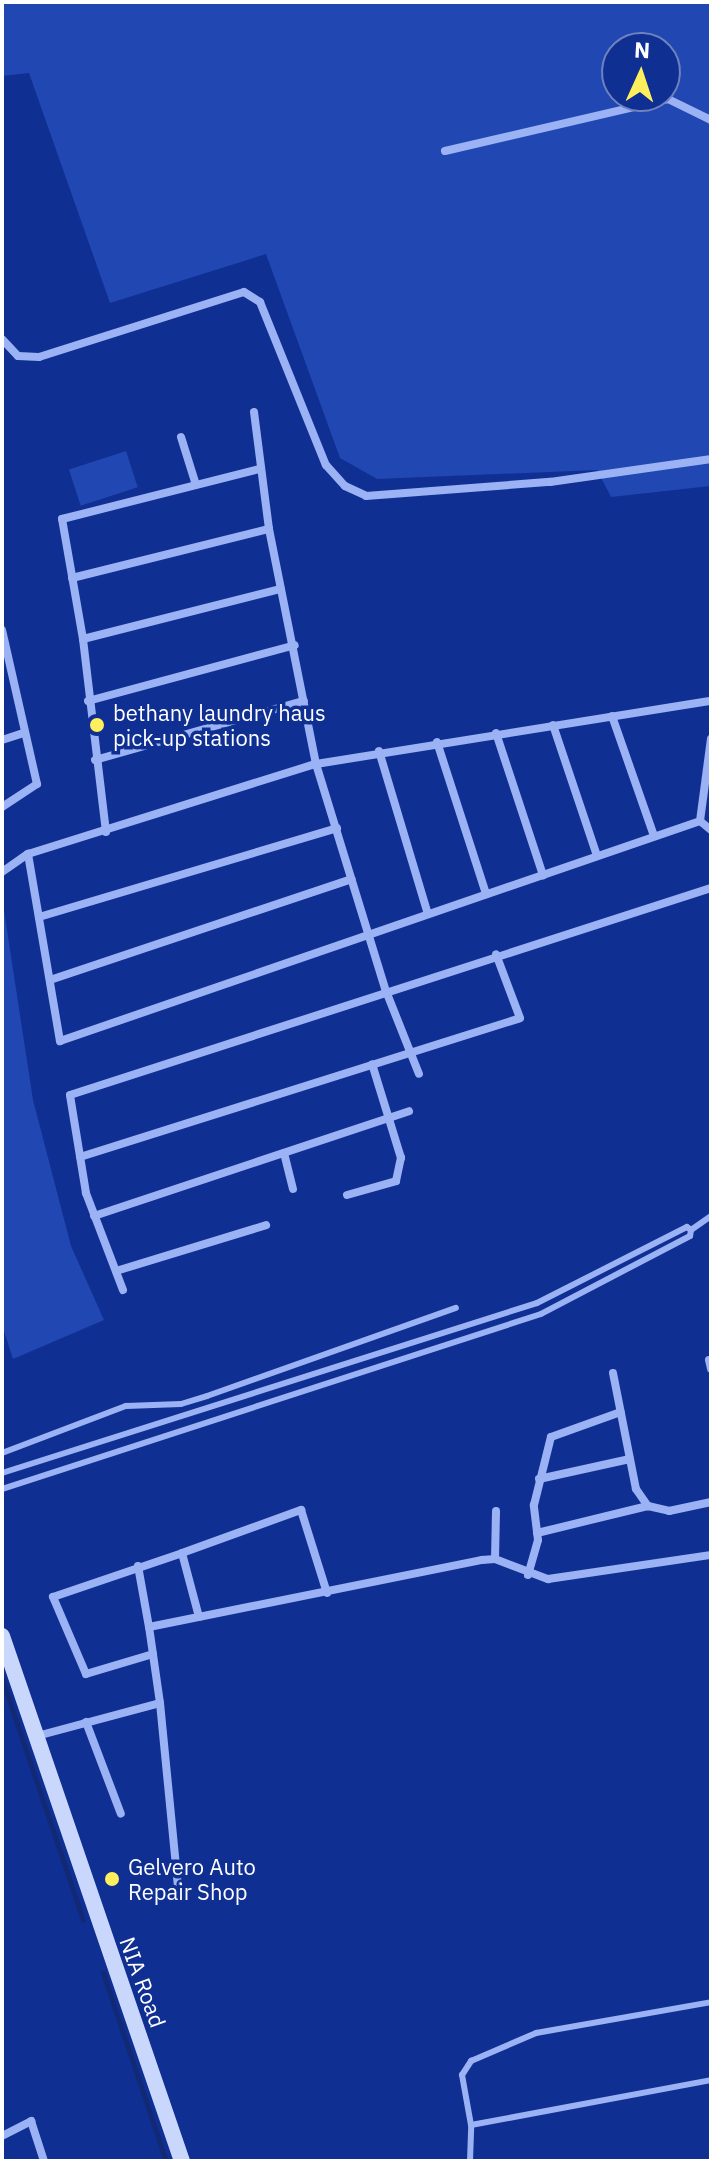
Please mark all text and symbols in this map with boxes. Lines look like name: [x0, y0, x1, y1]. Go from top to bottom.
north arrow: [601, 32, 681, 112]
text: N: [633, 35, 651, 64]
place label: bethany laundry haus pick-up stations: [113, 699, 326, 750]
marker: bethany laundry haus pick-up stations: [88, 716, 106, 734]
place label: Gelvero Auto Repair Shop: [128, 1853, 256, 1904]
marker: Gelvero Auto Repair Shop: [103, 1870, 121, 1888]
street label: NIA Road: [114, 1933, 172, 2031]

